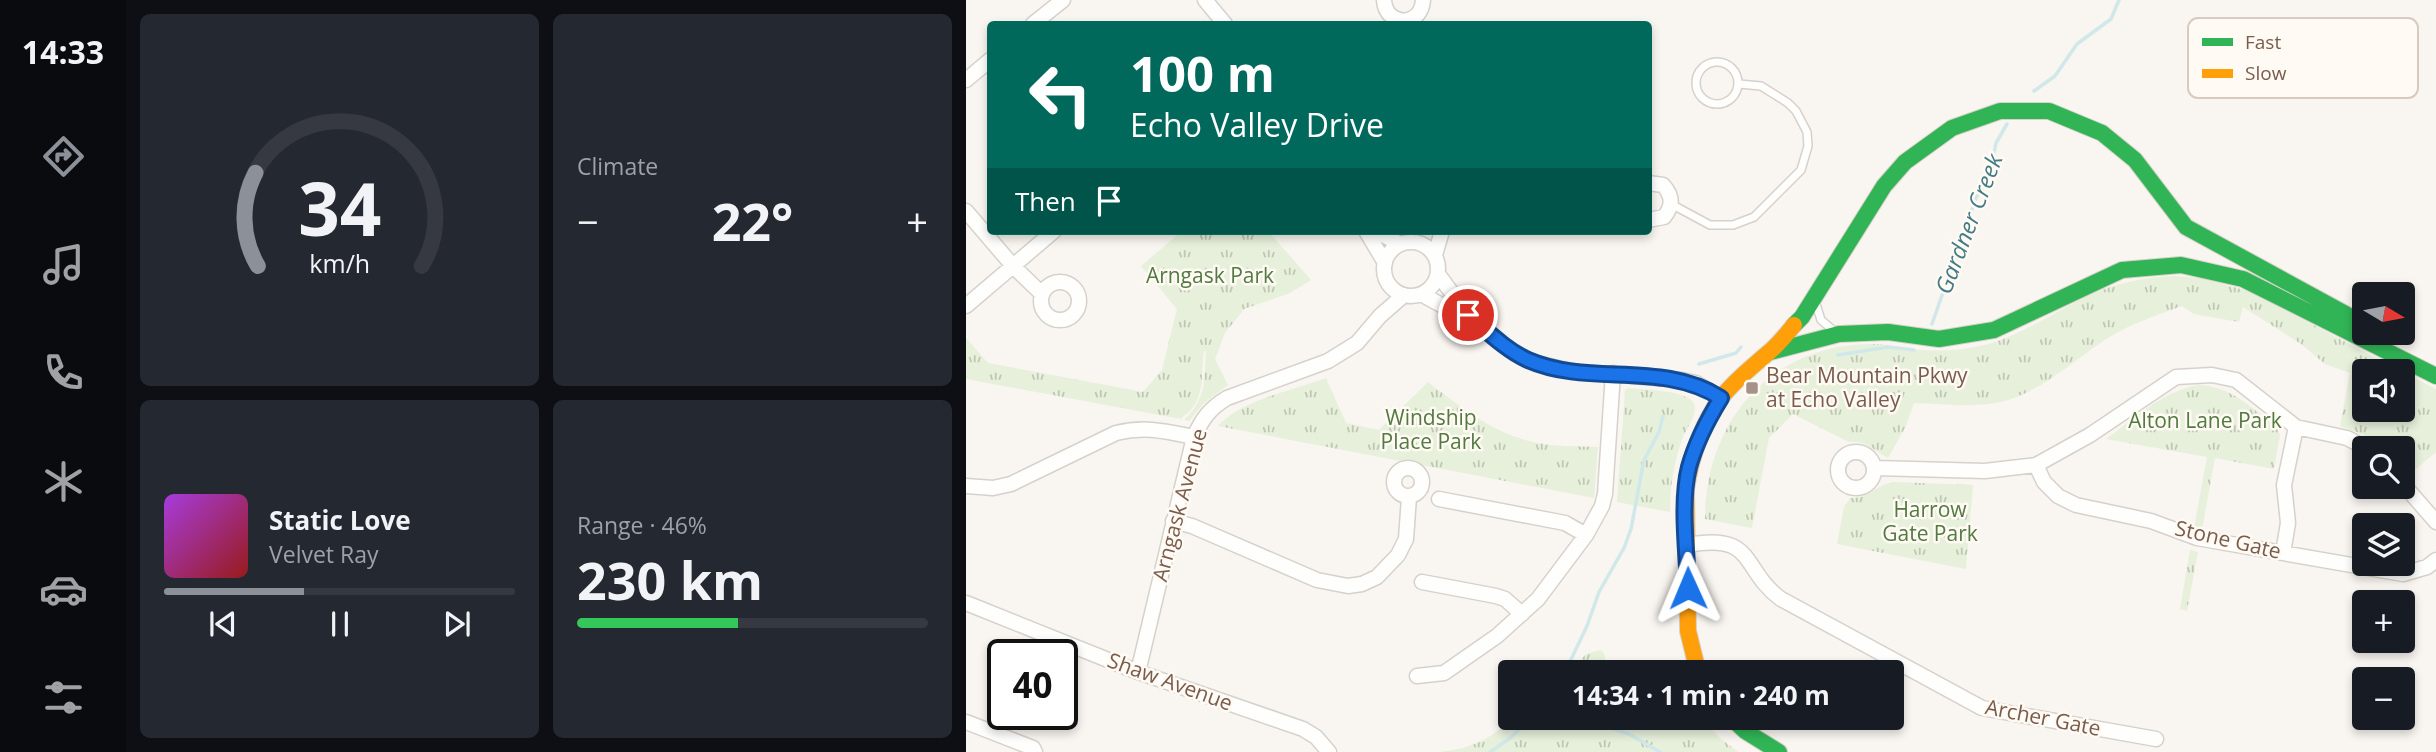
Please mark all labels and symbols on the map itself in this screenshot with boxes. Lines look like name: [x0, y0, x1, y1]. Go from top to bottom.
legend: [2188, 18, 2418, 98]
text: Fast: [2245, 29, 2281, 55]
text: Slow: [2245, 60, 2287, 86]
water label: Gardner Creek: [1927, 148, 2010, 298]
park label: Arngask Park: [1146, 261, 1274, 289]
north arrow: [2352, 282, 2415, 345]
pin: [1438, 285, 1498, 345]
place label: Bear Mountain Pkwy at Echo Valley: [1766, 361, 1968, 413]
marker: Bear Mountain Pkwy at Echo Valley: [1744, 380, 1760, 396]
park label: Windship Place Park: [1381, 403, 1481, 455]
park label: Alton Lane Park: [2128, 406, 2282, 434]
street label: Arngask Avenue: [1145, 425, 1213, 584]
park label: Harrow Gate Park: [1882, 495, 1978, 547]
street label: Stone Gate: [2172, 513, 2284, 565]
position arrow: [1651, 551, 1725, 625]
speed limit sign: 40: [987, 639, 1078, 730]
street label: Shaw Avenue: [1104, 646, 1237, 717]
street label: Archer Gate: [1983, 692, 2103, 742]

